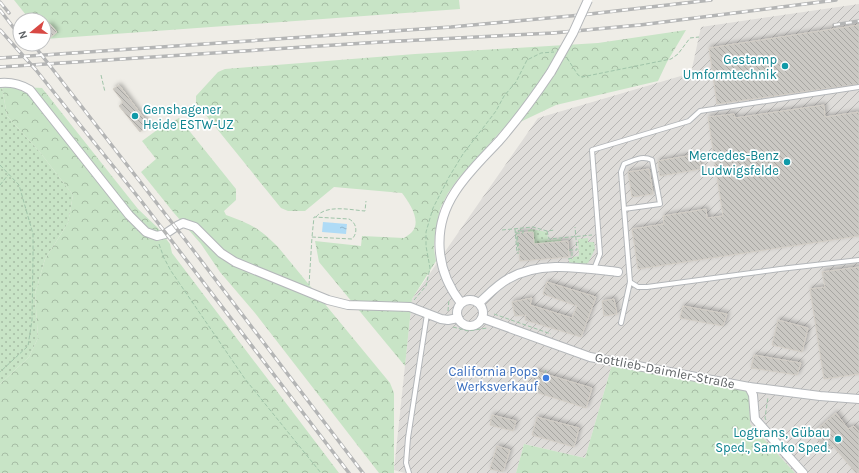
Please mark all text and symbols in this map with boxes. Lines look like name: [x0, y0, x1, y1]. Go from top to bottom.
north arrow: [12, 12, 52, 52]
text: N: [16, 29, 30, 41]
place label: Gestamp Umformtechnik: [683, 52, 777, 82]
marker: Gestamp Umformtechnik: [780, 61, 790, 71]
place label: Genshagener Heide ESTW-UZ: [143, 102, 234, 132]
marker: Genshagener Heide ESTW-UZ: [130, 111, 140, 121]
place label: Mercedes-Benz Ludwigsfelde: [689, 148, 779, 178]
marker: Mercedes-Benz Ludwigsfelde: [782, 157, 792, 167]
street label: Gottlieb-Daimler-Straße: [594, 350, 736, 391]
place label: California Pops Werksverkauf: [448, 364, 539, 394]
marker: California Pops Werksverkauf: [541, 373, 551, 383]
place label: Logtrans, Gübau Sped., Samko Sped.: [715, 425, 830, 455]
marker: Logtrans, Gübau Sped., Samko Sped.: [833, 434, 843, 444]

